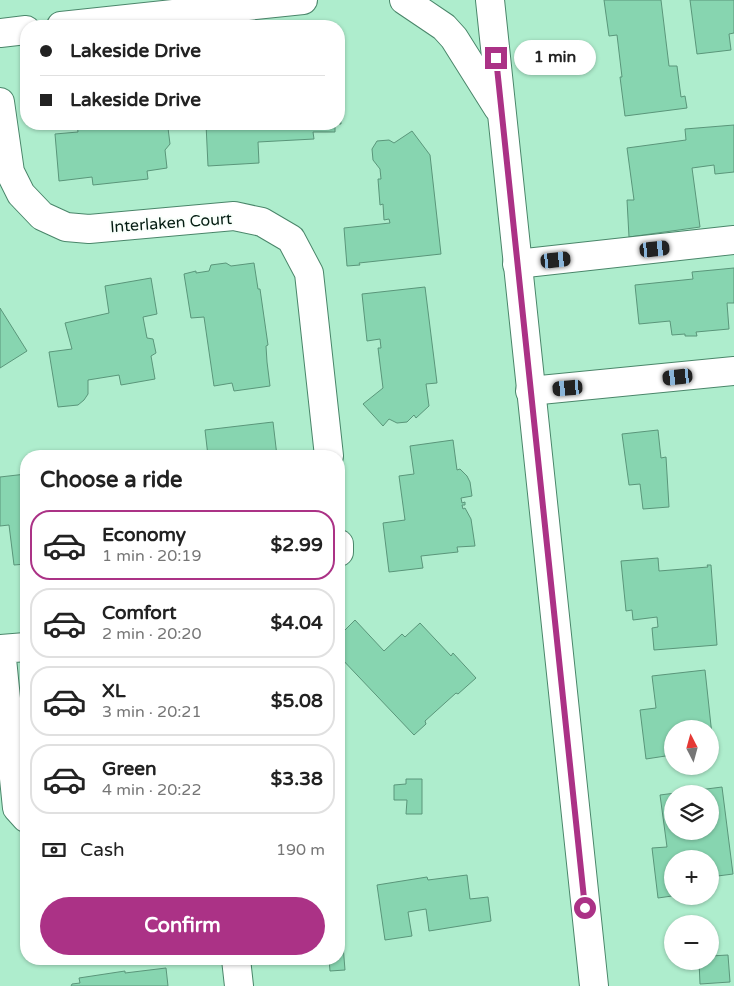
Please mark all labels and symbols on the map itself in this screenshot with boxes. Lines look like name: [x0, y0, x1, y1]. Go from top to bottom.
callout: 1 min: [514, 40, 596, 76]
route end: [485, 47, 507, 69]
street label: Interlaken Court: [109, 209, 233, 237]
car: [639, 240, 670, 258]
car: [540, 251, 571, 269]
car: [662, 368, 693, 386]
car: [552, 379, 583, 397]
north arrow: [664, 720, 719, 775]
route start: [574, 897, 596, 919]

